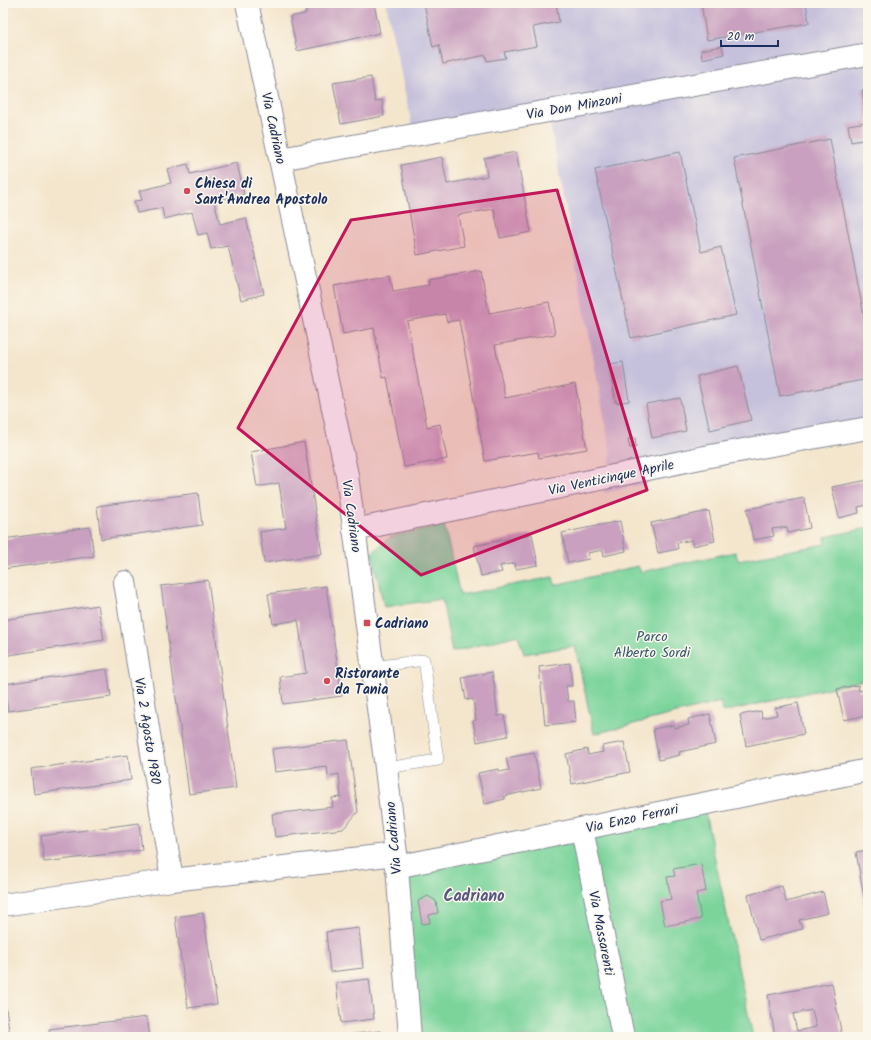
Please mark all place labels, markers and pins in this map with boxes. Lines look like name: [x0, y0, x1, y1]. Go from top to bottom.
place label: Chiesa di Sant'Andrea Apostolo: [195, 173, 328, 211]
marker: Chiesa di Sant'Andrea Apostolo: [182, 186, 192, 196]
place label: Cadriano: [375, 613, 429, 635]
marker: Cadriano: [362, 618, 372, 628]
place label: Ristorante da Tania: [335, 663, 400, 701]
marker: Ristorante da Tania: [322, 676, 332, 686]

